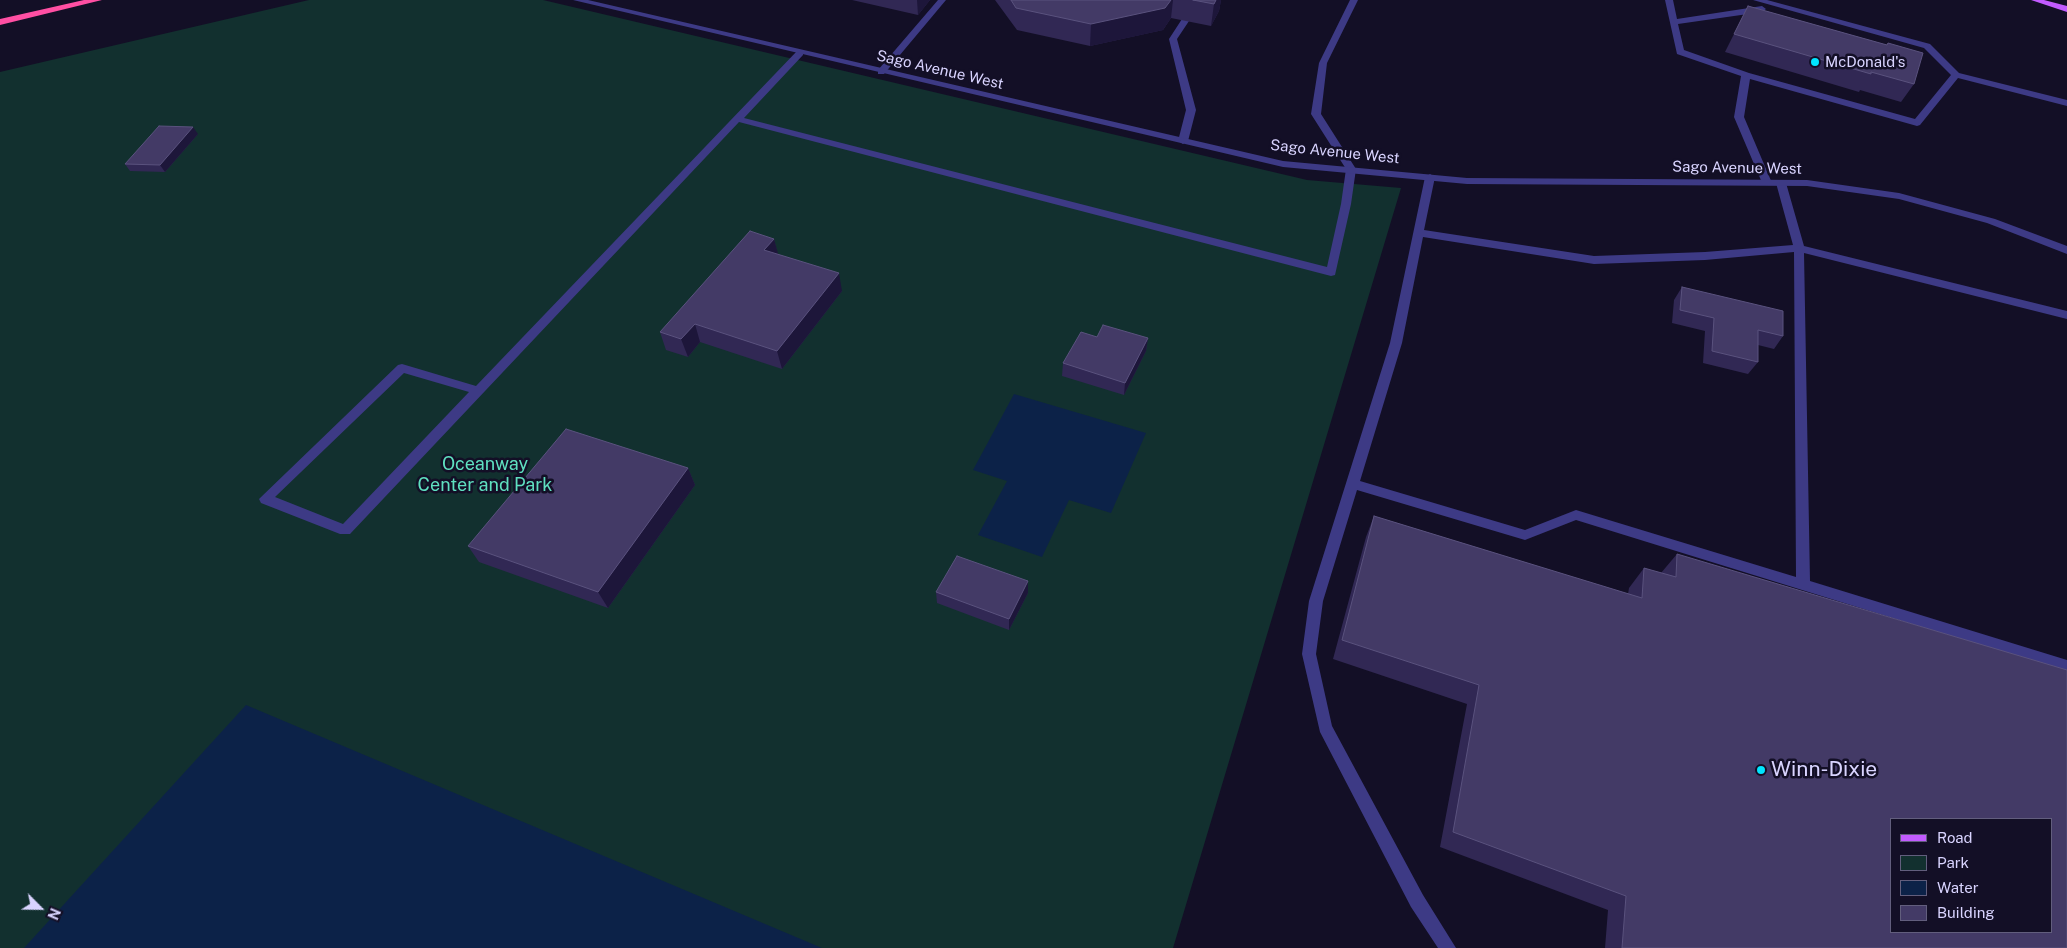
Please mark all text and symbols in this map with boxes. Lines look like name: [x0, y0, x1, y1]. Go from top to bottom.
street label: Sago Avenue West: [875, 47, 1005, 93]
place label: McDonald's: [1825, 53, 1905, 71]
marker: McDonald's: [1809, 56, 1821, 68]
street label: Sago Avenue West: [1269, 136, 1401, 168]
street label: Sago Avenue West: [1672, 158, 1802, 178]
park label: Oceanway Center and Park: [418, 453, 552, 496]
place label: Winn-Dixie: [1771, 757, 1877, 783]
marker: Winn-Dixie: [1755, 764, 1767, 776]
legend: [1890, 818, 2052, 933]
text: Road: [1937, 829, 1973, 846]
text: Park: [1937, 854, 1969, 871]
text: Water: [1937, 879, 1979, 896]
north arrow: [15, 883, 65, 933]
text: Building: [1937, 904, 1995, 921]
text: N: [44, 906, 63, 922]

